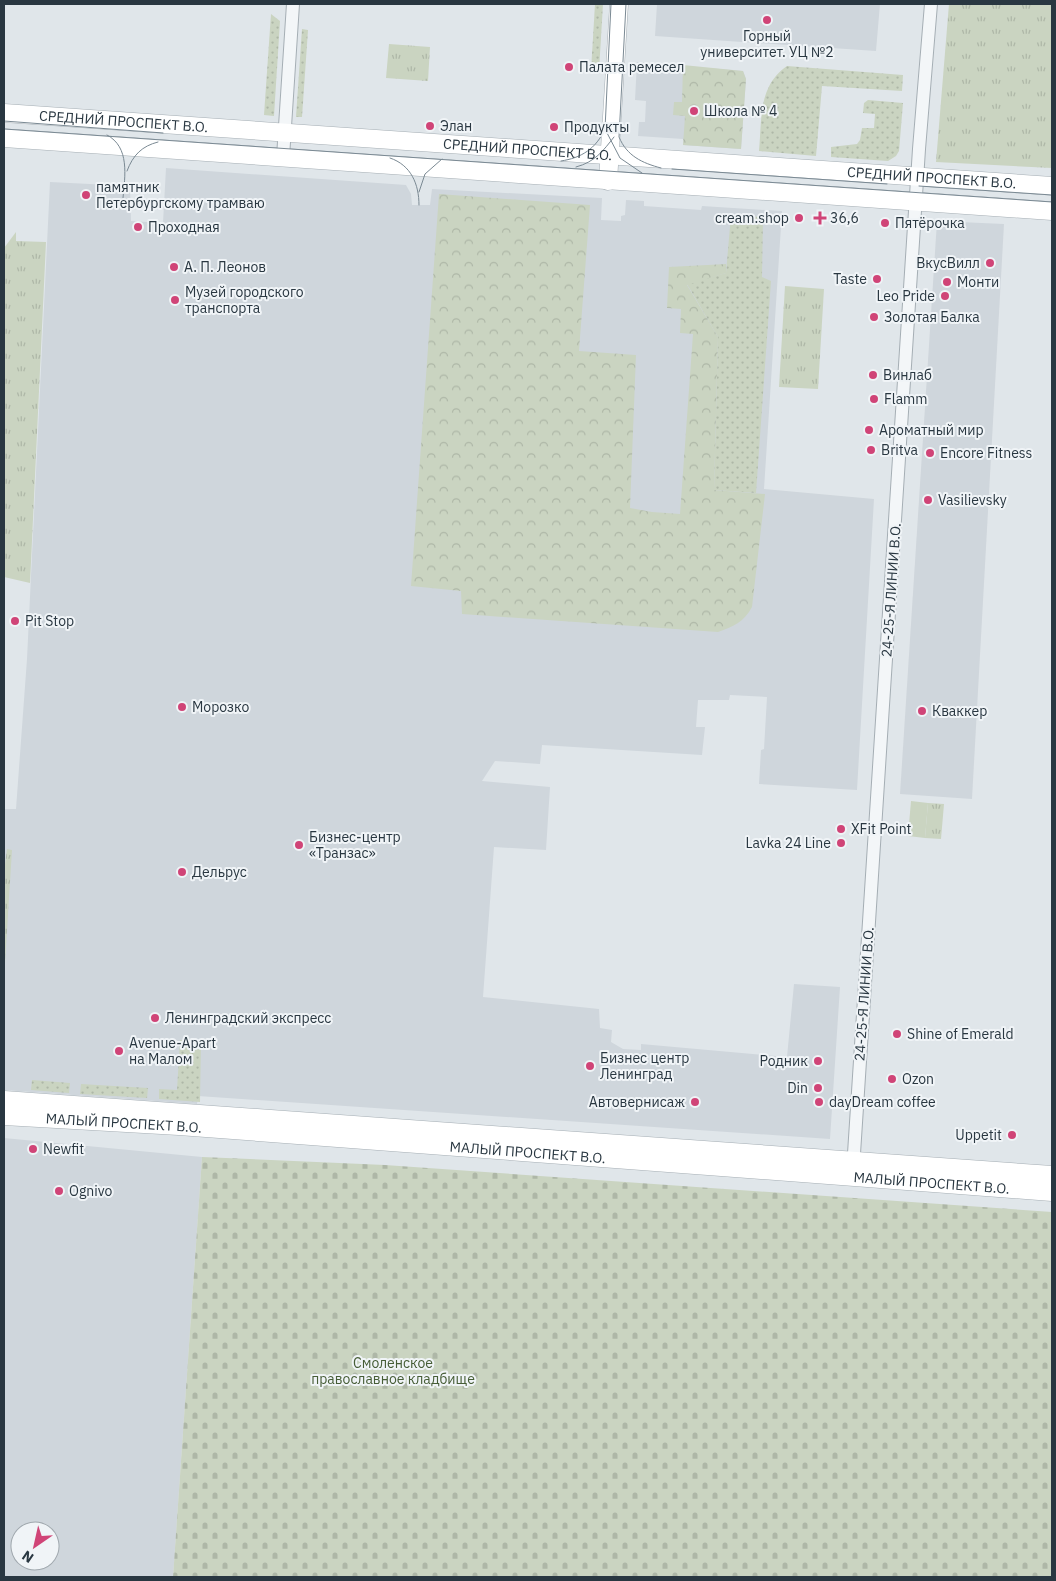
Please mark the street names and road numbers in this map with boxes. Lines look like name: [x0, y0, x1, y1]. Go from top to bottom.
street label: СРЕДНИЙ ПРОСПЕКТ В.О.: [39, 106, 209, 136]
street label: СРЕДНИЙ ПРОСПЕКТ В.О.: [443, 135, 613, 164]
street label: СРЕДНИЙ ПРОСПЕКТ В.О.: [847, 163, 1017, 192]
street label: 24-25-Я ЛИНИИ В.О.: [877, 522, 905, 658]
street label: 24-25-Я ЛИНИИ В.О.: [850, 926, 878, 1062]
street label: МАЛЫЙ ПРОСПЕКТ В.О.: [45, 1109, 203, 1137]
street label: МАЛЫЙ ПРОСПЕКТ В.О.: [449, 1137, 606, 1167]
street label: МАЛЫЙ ПРОСПЕКТ В.О.: [853, 1168, 1010, 1198]

